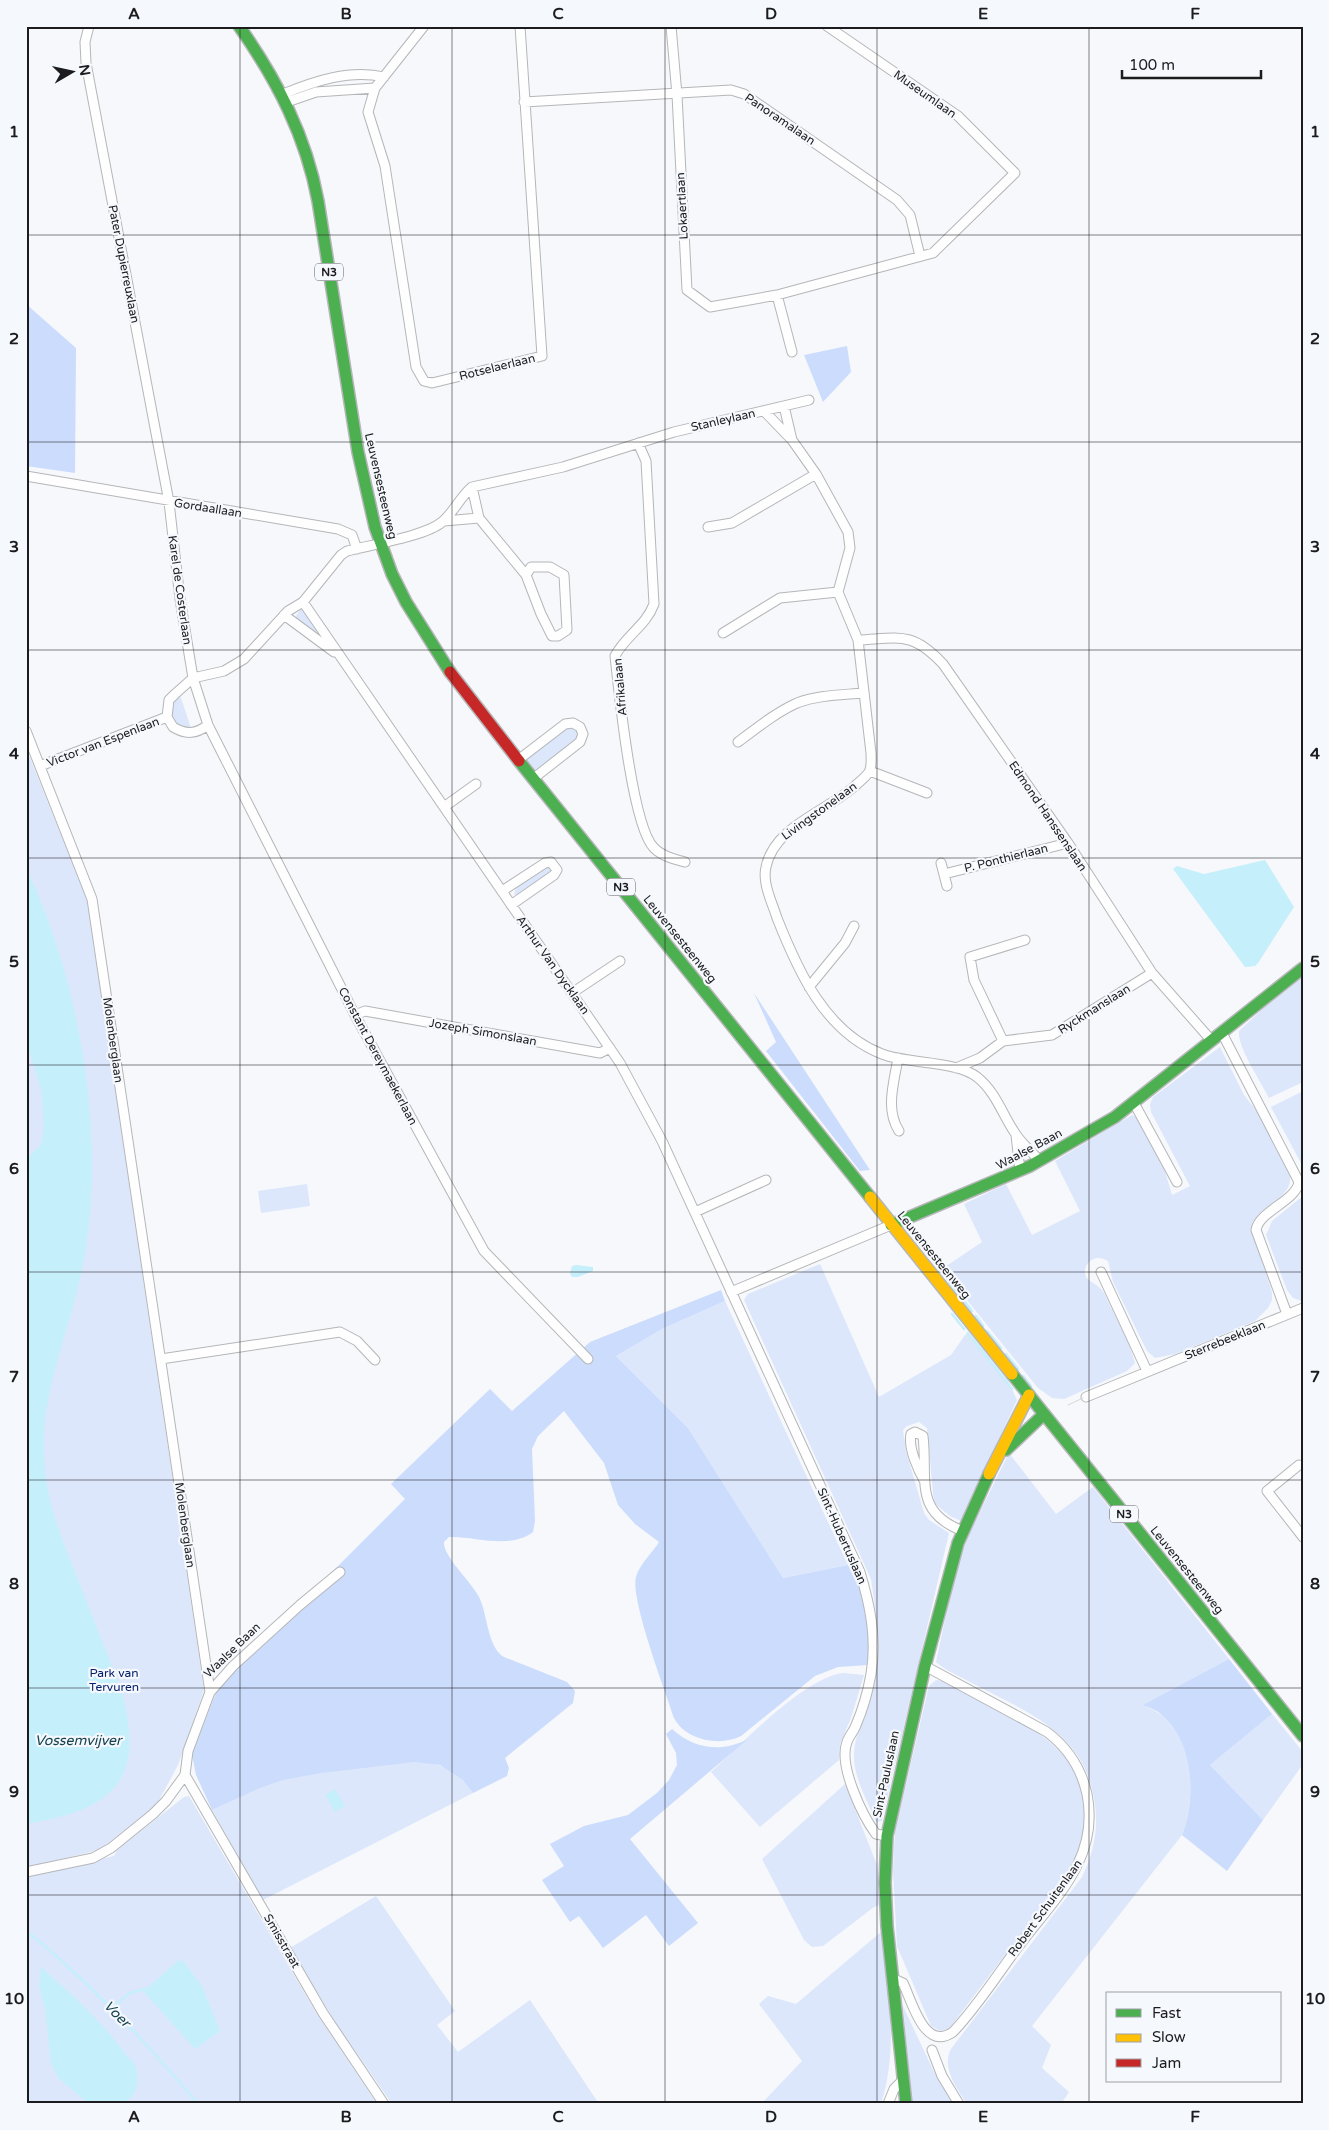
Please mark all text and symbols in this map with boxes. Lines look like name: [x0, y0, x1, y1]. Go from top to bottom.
text: A: [128, 4, 140, 24]
text: B: [340, 4, 352, 24]
text: C: [552, 4, 564, 24]
text: D: [765, 4, 777, 24]
text: E: [978, 4, 988, 24]
text: F: [1190, 4, 1200, 24]
north arrow: [48, 48, 98, 98]
scale bar: [1122, 48, 1260, 80]
text: 100 m: [1129, 56, 1175, 74]
text: N: [75, 63, 94, 77]
street label: Museumlaan: [891, 67, 959, 121]
street label: Panoramalaan: [742, 90, 818, 148]
text: 1: [9, 122, 19, 142]
text: 1: [1310, 122, 1320, 142]
street label: Lokaertlaan: [673, 172, 691, 240]
street label: Pater Dupierreuxlaan: [106, 204, 142, 324]
road number: N3: [315, 264, 343, 280]
text: 2: [9, 329, 19, 349]
text: 2: [1310, 329, 1320, 349]
street label: Rotselaerlaan: [458, 351, 536, 383]
street label: Stanleylaan: [689, 406, 757, 434]
street label: Leuvensesteenweg: [362, 431, 400, 541]
street label: Gordaallaan: [173, 496, 243, 520]
street label: Karel de Costerlaan: [165, 534, 195, 646]
text: 3: [9, 537, 19, 557]
text: 3: [1310, 537, 1320, 557]
street label: Afrikalaan: [611, 658, 629, 716]
street label: Victor van Espenlaan: [45, 714, 161, 770]
text: 4: [9, 744, 19, 764]
text: 4: [1310, 744, 1320, 764]
street label: Edmond Hanssenslaan: [1006, 758, 1090, 874]
street label: Livingstonelaan: [779, 779, 859, 843]
street label: P. Ponthierlaan: [963, 841, 1049, 875]
road number: N3: [607, 879, 635, 896]
street label: Leuvensesteenweg: [640, 892, 720, 986]
street label: Arthur Van Dycklaan: [514, 913, 592, 1017]
text: 5: [9, 952, 19, 972]
text: 5: [1310, 952, 1320, 972]
street label: Ryckmanslaan: [1055, 981, 1133, 1037]
street label: Constant Dereymaekerlaan: [336, 985, 420, 1127]
street label: Molenberglaan: [100, 996, 126, 1084]
street label: Jozeph Simonslaan: [428, 1016, 538, 1048]
street label: Waalse Baan: [994, 1126, 1064, 1172]
text: 6: [9, 1159, 19, 1179]
text: 6: [1310, 1159, 1320, 1179]
street label: Leuvensesteenweg: [894, 1208, 974, 1302]
street label: Sterrebeeklaan: [1183, 1317, 1267, 1363]
text: 7: [9, 1367, 19, 1387]
text: 7: [1310, 1367, 1320, 1387]
street label: Molenberglaan: [172, 1481, 198, 1569]
street label: Sint-Hubertuslaan: [815, 1486, 869, 1586]
road number: N3: [1110, 1506, 1138, 1522]
street label: Leuvensesteenweg: [1147, 1523, 1227, 1617]
text: 8: [9, 1574, 19, 1594]
text: 8: [1310, 1574, 1320, 1594]
street label: Waalse Baan: [201, 1620, 263, 1680]
park label: Park van Tervuren: [89, 1666, 139, 1694]
street label: Sint-Pauluslaan: [870, 1729, 902, 1819]
water label: Vossemvijver: [35, 1732, 123, 1749]
text: 9: [9, 1782, 19, 1802]
text: 9: [1310, 1782, 1320, 1802]
street label: Robert Schuitenlaan: [1005, 1857, 1085, 1959]
street label: Smisstraat: [261, 1912, 303, 1971]
text: 10: [4, 1989, 24, 2009]
text: 10: [1305, 1989, 1325, 2009]
legend: [1106, 1992, 1282, 2082]
water label: Voer: [100, 1997, 135, 2032]
text: Fast: [1152, 2004, 1182, 2022]
text: Slow: [1152, 2028, 1186, 2046]
text: Jam: [1152, 2054, 1181, 2072]
text: A: [128, 2107, 140, 2127]
text: B: [340, 2107, 352, 2127]
text: C: [552, 2107, 564, 2127]
text: D: [765, 2107, 777, 2127]
text: E: [978, 2107, 988, 2127]
text: F: [1190, 2107, 1200, 2127]

